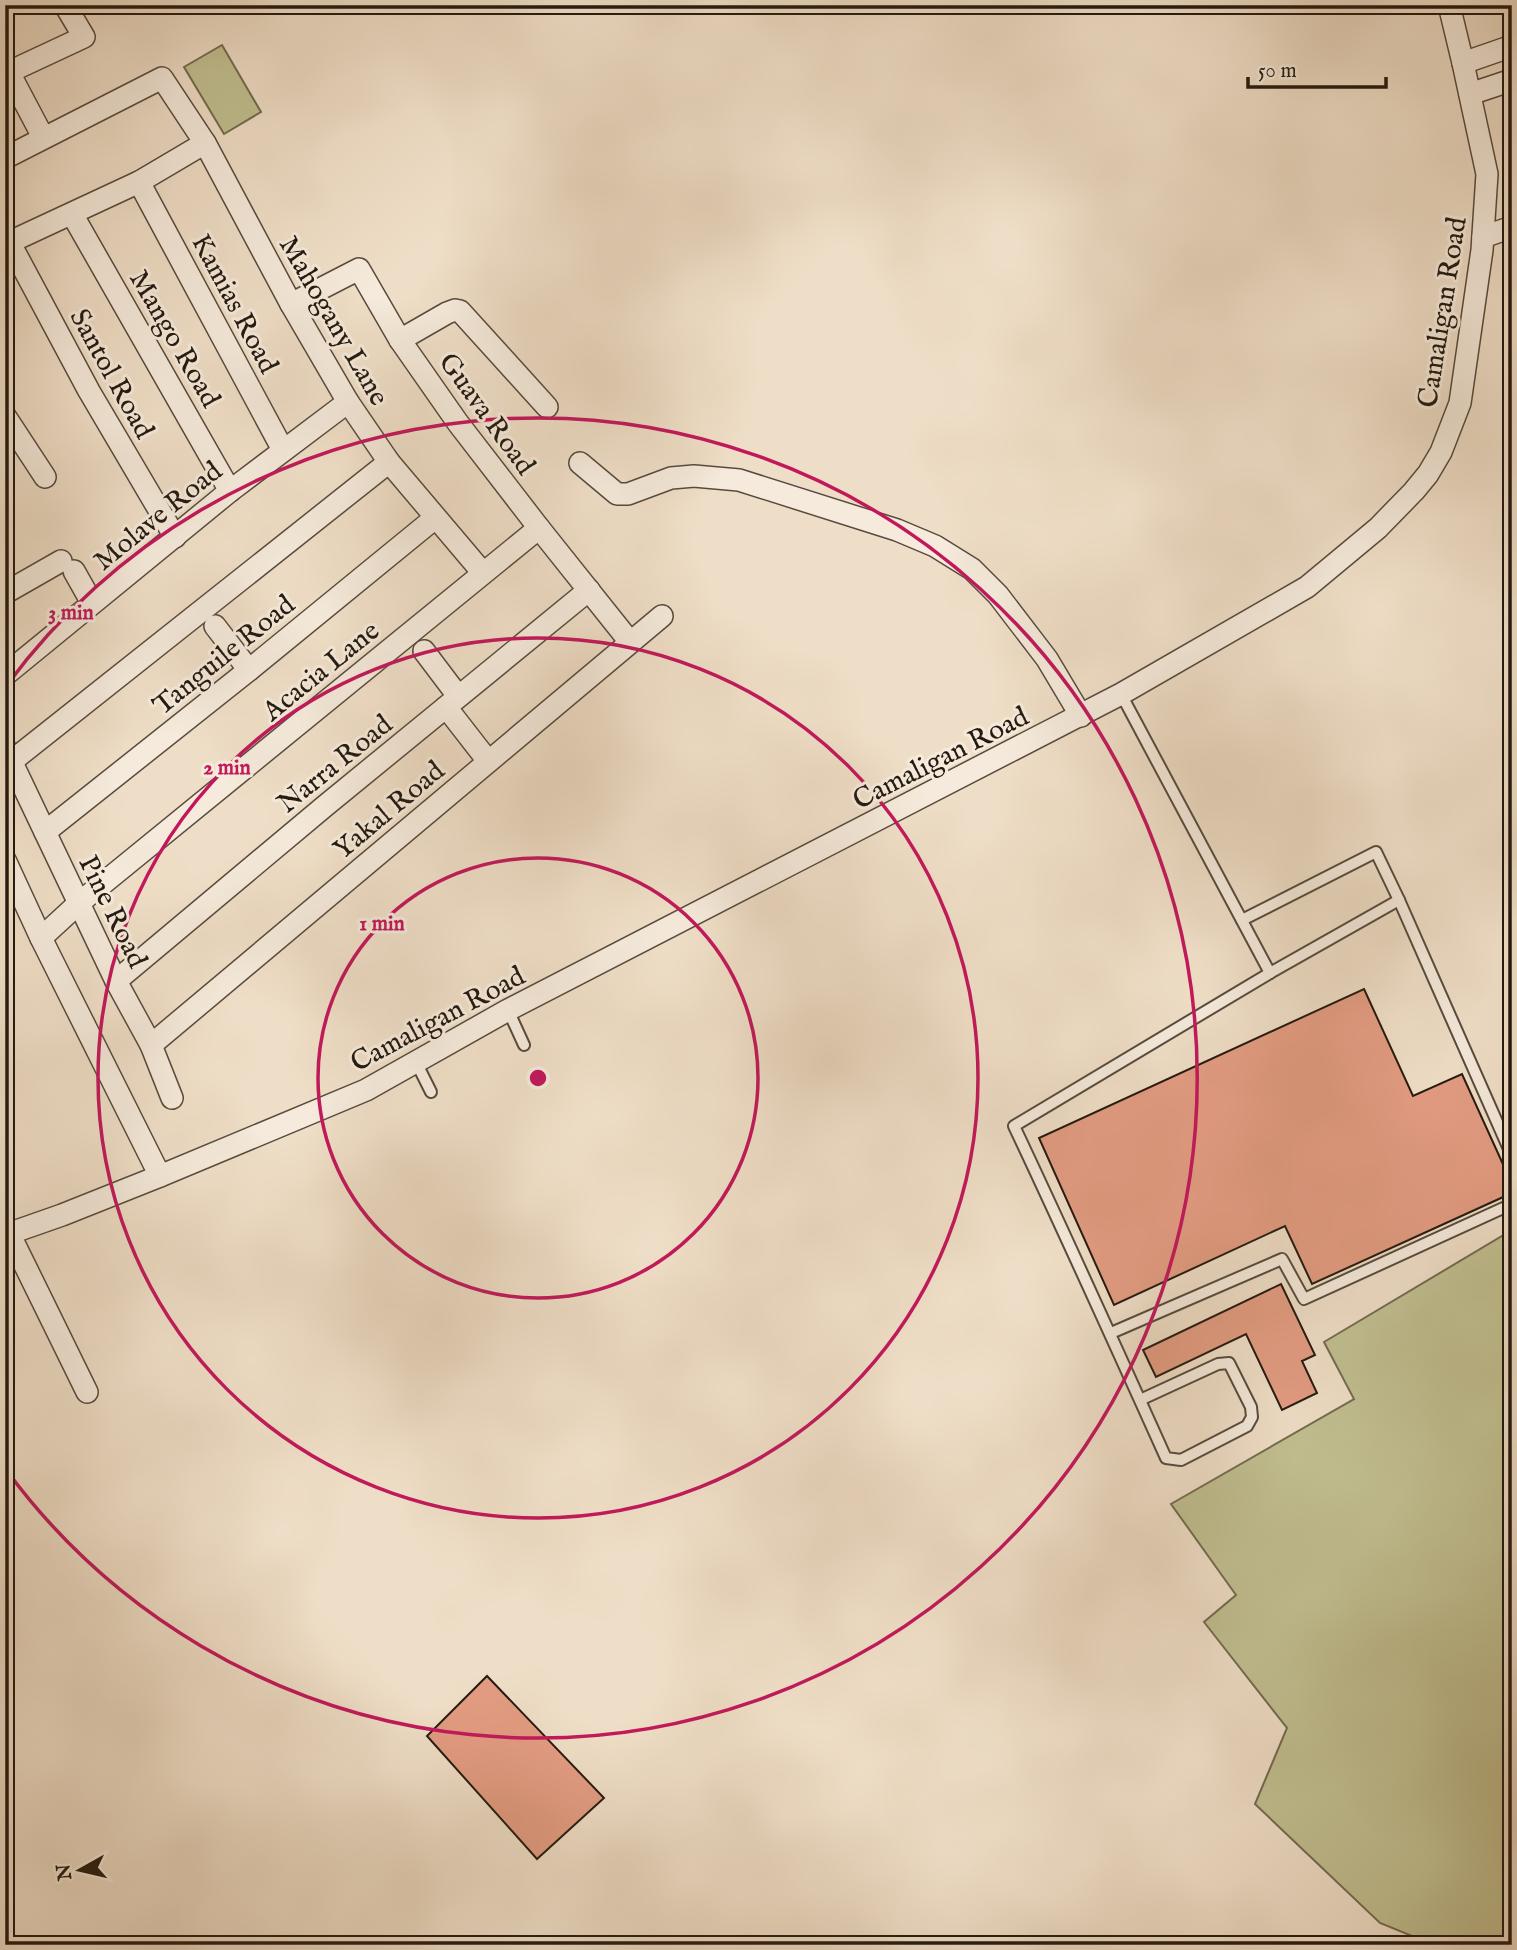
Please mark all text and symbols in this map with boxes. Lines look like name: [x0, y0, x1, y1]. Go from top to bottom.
scale bar: [1248, 46, 1386, 90]
text: 50 m: [1258, 58, 1297, 85]
street label: Camaligan Road: [1411, 214, 1476, 410]
street label: Kamias Road: [182, 228, 285, 380]
street label: Mahogany Lane: [270, 230, 396, 412]
street label: Mango Road: [120, 264, 227, 414]
street label: Santol Road: [61, 303, 161, 445]
street label: Guava Road: [430, 347, 542, 482]
street label: Molave Road: [87, 455, 230, 579]
street label: Tanguile Road: [147, 588, 303, 724]
text: 3 min: [48, 600, 94, 627]
street label: Acacia Lane: [255, 614, 387, 730]
street label: Camaligan Road: [847, 700, 1035, 819]
street label: Narra Road: [271, 708, 400, 822]
street label: Yakal Road: [327, 754, 452, 868]
text: 2 min: [203, 755, 251, 782]
street label: Pine Road: [70, 850, 154, 974]
text: 1 min: [359, 911, 405, 938]
street label: Camaligan Road: [345, 960, 531, 1081]
centre of rings: [526, 1066, 550, 1090]
north arrow: [46, 1834, 116, 1904]
text: N: [52, 1862, 78, 1883]

